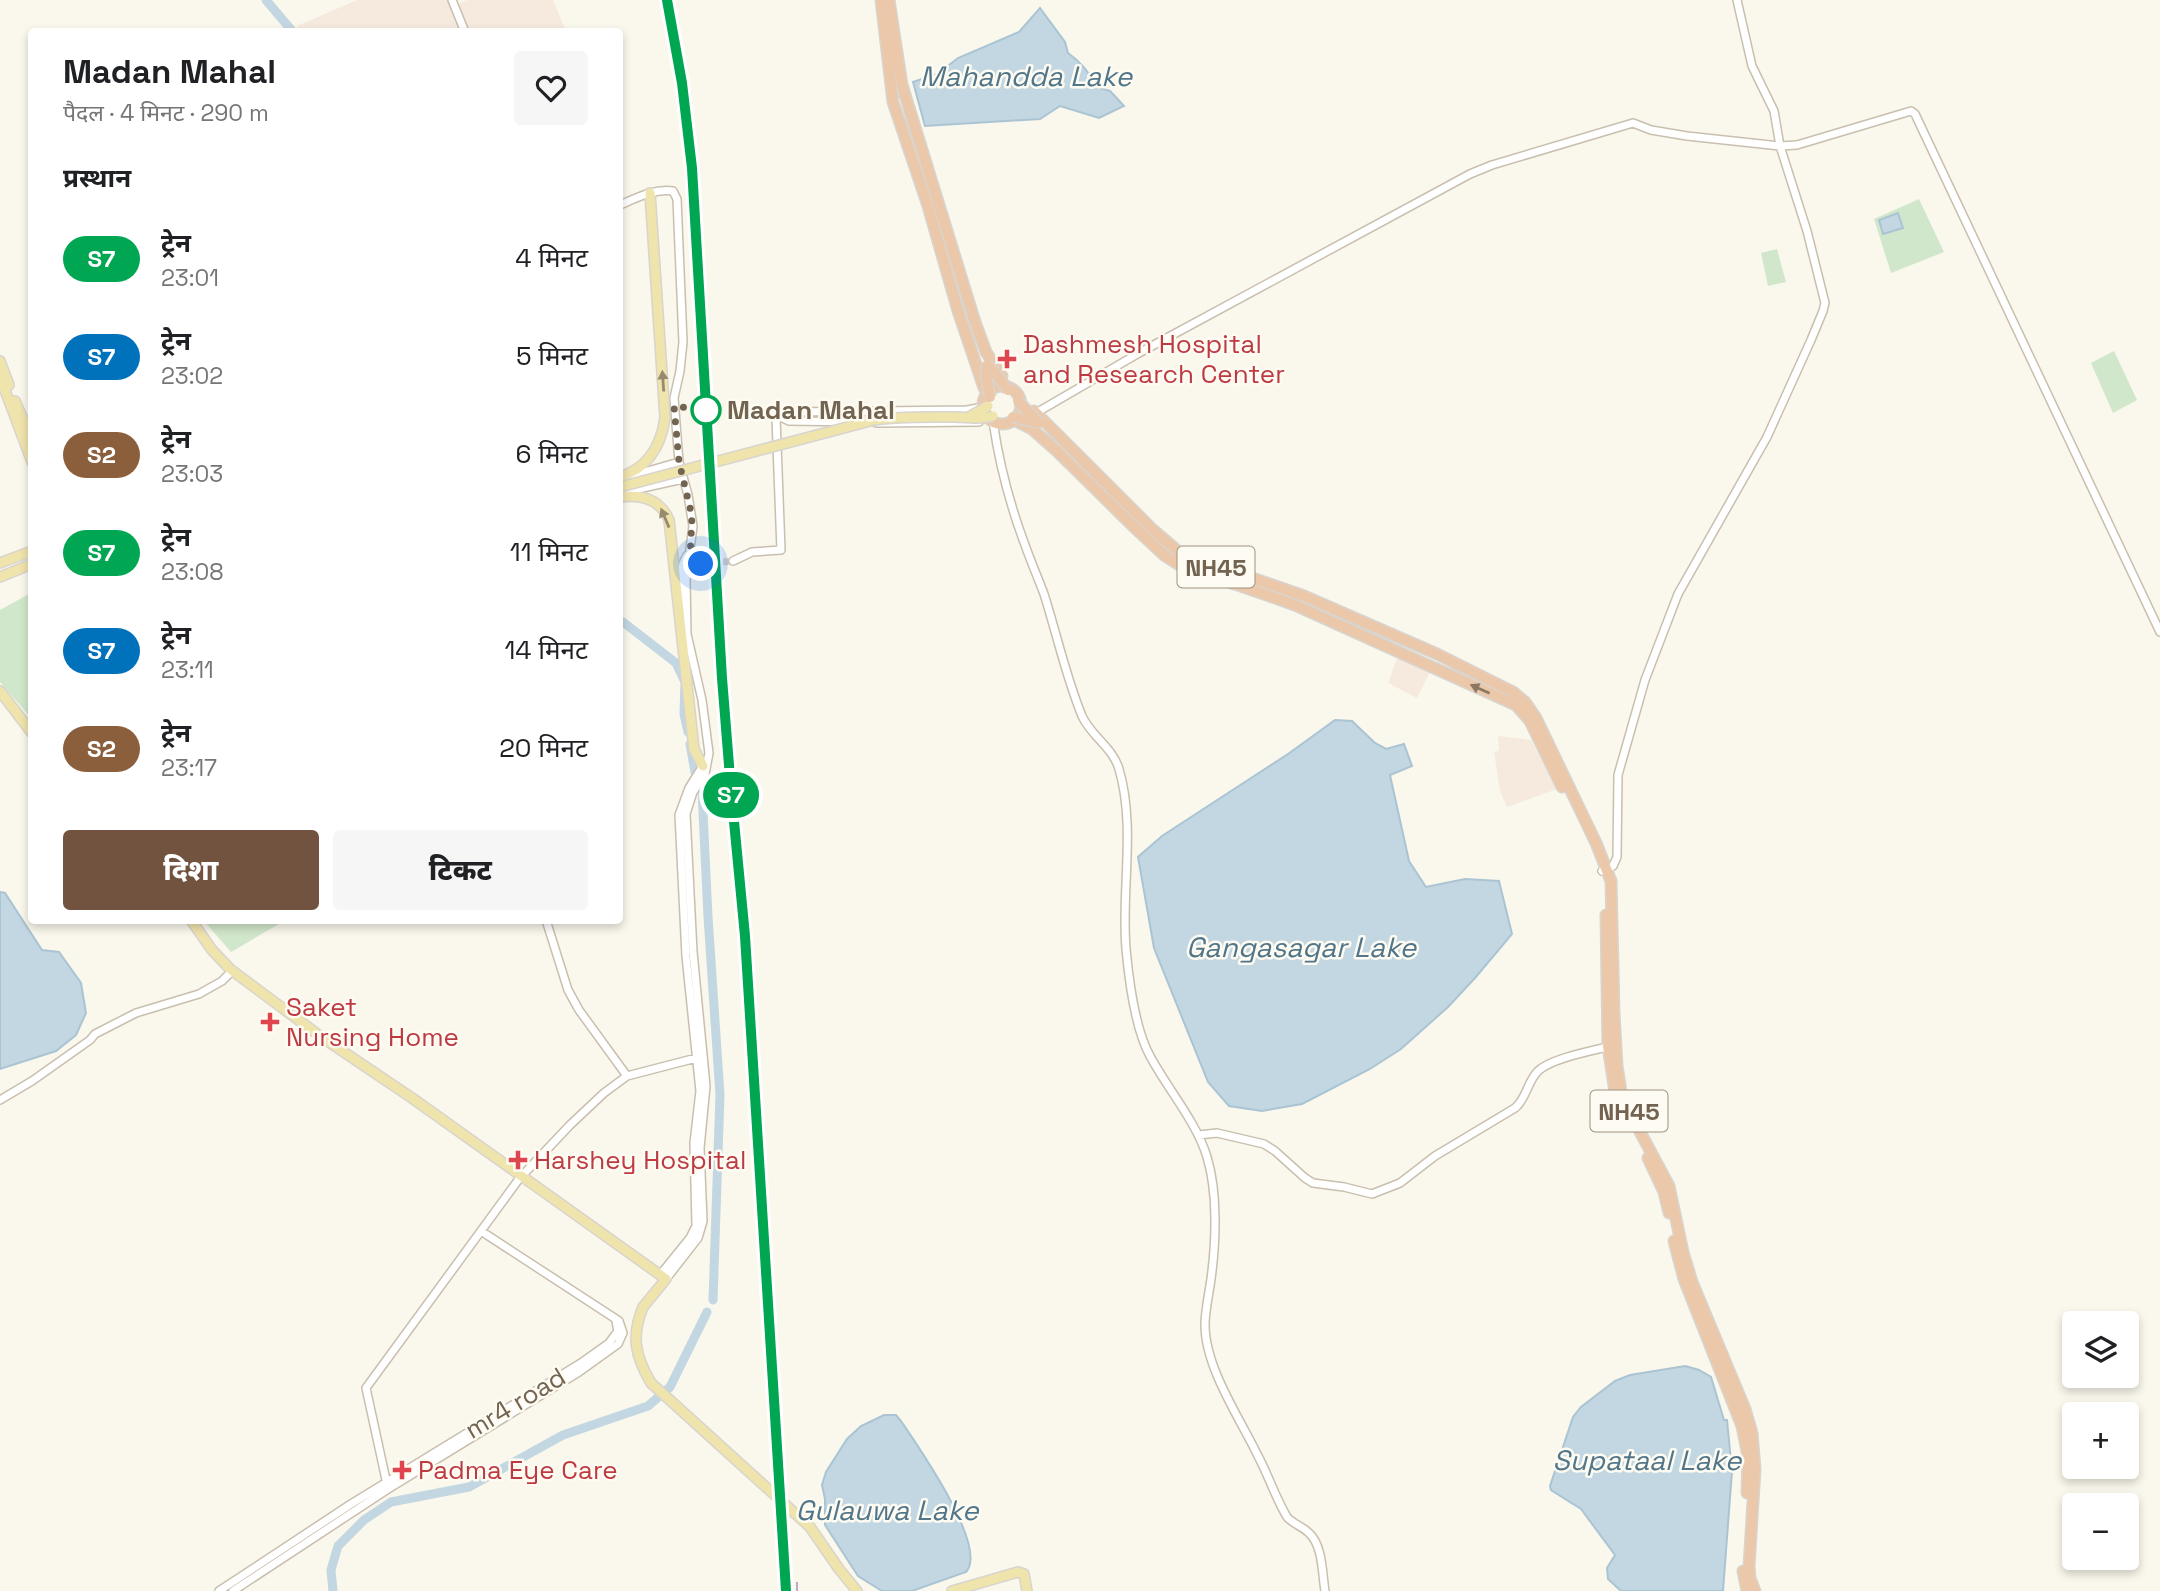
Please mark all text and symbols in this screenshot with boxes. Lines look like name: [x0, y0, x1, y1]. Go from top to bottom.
text: Madan Mahal: [63, 51, 276, 93]
button: heart: [514, 51, 588, 125]
water label: Mahandda Lake: [920, 58, 1134, 94]
text: पैदल · 4 मिनट · 290 m: [63, 98, 269, 128]
text: प्रस्थान: [63, 161, 131, 195]
text: ट्रेन: [161, 226, 191, 260]
text: 4 मिनट: [515, 241, 588, 275]
text: S7: [88, 243, 115, 274]
text: 23:01: [161, 263, 219, 293]
text: ट्रेन: [161, 324, 191, 358]
place label: Dashmesh Hospital and Research Center: [1023, 327, 1285, 391]
text: 5 मिनट: [516, 339, 588, 373]
text: S7: [88, 341, 115, 372]
marker: Dashmesh Hospital and Research Center: [997, 349, 1017, 369]
text: 23:02: [161, 361, 223, 391]
one-way arrow: [657, 369, 668, 391]
place label: Madan Mahal: [727, 393, 895, 427]
marker: Madan Mahal: [691, 395, 721, 425]
text: ट्रेन: [161, 422, 191, 456]
text: 6 मिनट: [516, 437, 588, 471]
text: S2: [87, 439, 116, 470]
text: 23:03: [161, 459, 223, 489]
one-way arrow: [660, 507, 671, 528]
text: ट्रेन: [161, 520, 191, 554]
text: 11 मिनट: [510, 535, 588, 569]
text: S7: [88, 537, 115, 568]
your location: [683, 546, 718, 581]
road number: NH45: [1178, 546, 1254, 588]
text: 23:08: [161, 557, 224, 587]
text: ट्रेन: [161, 618, 191, 652]
text: 14 मिनट: [504, 633, 588, 667]
text: S7: [88, 635, 115, 666]
text: 23:11: [161, 655, 214, 685]
one-way arrow: [1470, 683, 1491, 694]
text: ट्रेन: [161, 716, 191, 750]
text: 20 मिनट: [499, 731, 588, 765]
text: S2: [87, 733, 116, 764]
text: 23:17: [161, 753, 217, 783]
line badge: S7: [700, 772, 762, 818]
text: S7: [717, 779, 745, 810]
button: दिशा: [63, 830, 319, 910]
button: टिकट: [333, 830, 588, 910]
water label: Gangasagar Lake: [1186, 929, 1418, 965]
place label: Saket Nursing Home: [286, 990, 459, 1054]
marker: Saket Nursing Home: [260, 1012, 280, 1032]
road number: NH45: [1590, 1091, 1668, 1132]
place label: Harshey Hospital: [534, 1143, 746, 1177]
marker: Harshey Hospital: [508, 1150, 528, 1170]
map controls: [2062, 1311, 2139, 1570]
button: layers: [2062, 1311, 2139, 1388]
street label: mr4 road: [458, 1360, 572, 1446]
button: +: [2062, 1402, 2139, 1479]
water label: Supataal Lake: [1553, 1442, 1743, 1478]
place label: Padma Eye Care: [418, 1453, 618, 1487]
marker: Padma Eye Care: [392, 1460, 412, 1480]
water label: Gulauwa Lake: [795, 1492, 980, 1528]
button: −: [2062, 1493, 2139, 1570]

